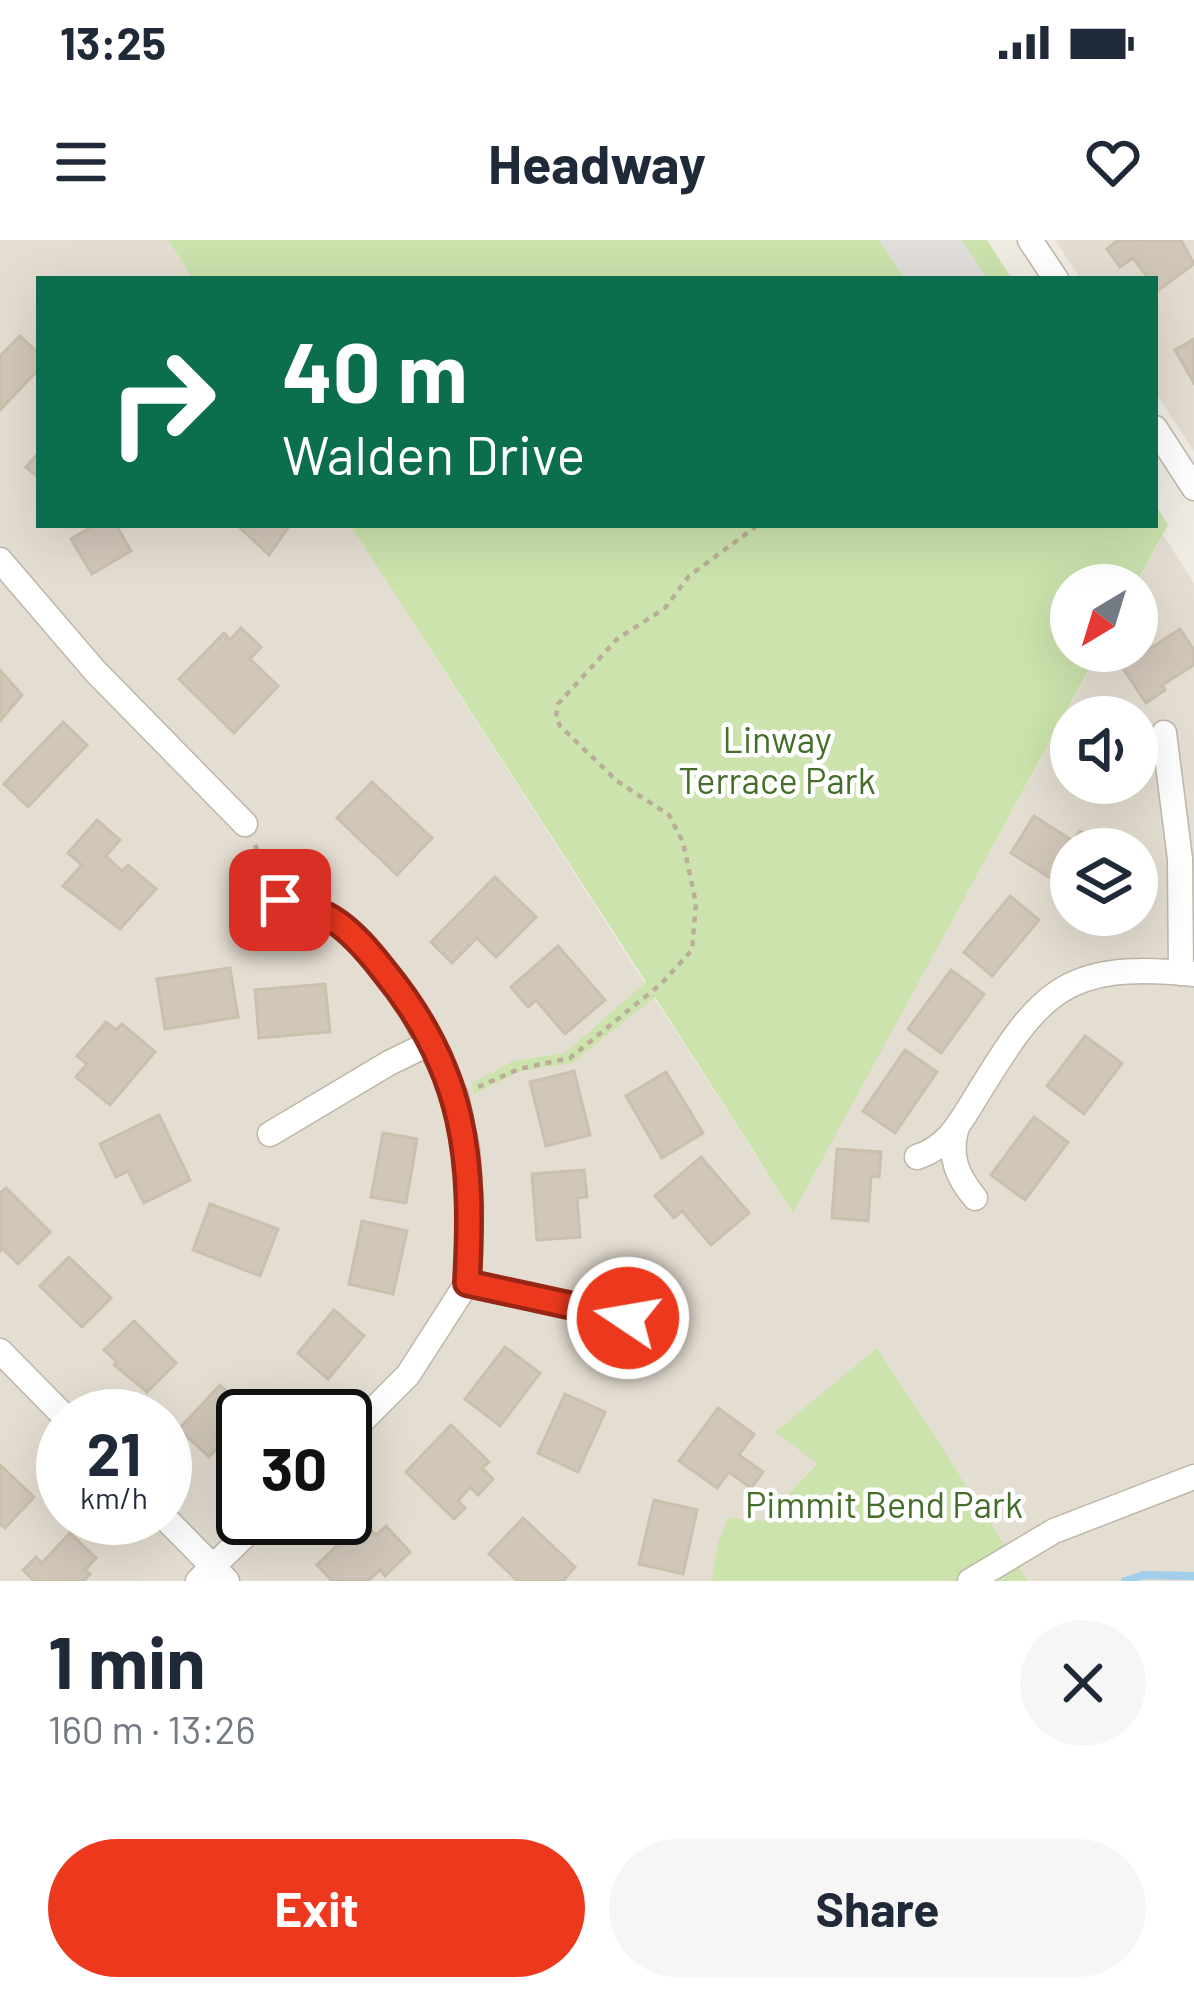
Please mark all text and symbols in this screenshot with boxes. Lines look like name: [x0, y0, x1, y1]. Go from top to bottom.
text: 13:25: [60, 15, 166, 69]
icon: menu: [48, 129, 114, 195]
icon: heart: [1080, 129, 1146, 195]
text: Headway: [488, 130, 706, 195]
text: 40 m: [282, 319, 468, 420]
icon: right: [84, 324, 240, 480]
text: Walden Drive: [282, 421, 585, 486]
north arrow: [1050, 564, 1158, 672]
map controls: [1050, 564, 1158, 936]
button: sound: [1050, 696, 1158, 804]
park label: Linway Terrace Park: [678, 717, 876, 801]
button: layers: [1050, 828, 1158, 936]
pin: [229, 849, 331, 951]
icon: arrive: [247, 867, 313, 933]
position arrow: [565, 1255, 691, 1381]
speed limit sign: 30: [216, 1389, 372, 1545]
text: 21: [87, 1416, 141, 1488]
text: km/h: [80, 1479, 148, 1515]
park label: Pimmit Bend Park: [745, 1482, 1023, 1525]
text: 1 min: [48, 1617, 206, 1703]
button: close: [1020, 1620, 1146, 1746]
text: 160 m · 13:26: [48, 1705, 256, 1752]
button: Exit: [48, 1839, 585, 1977]
button: Share: [609, 1839, 1146, 1977]

